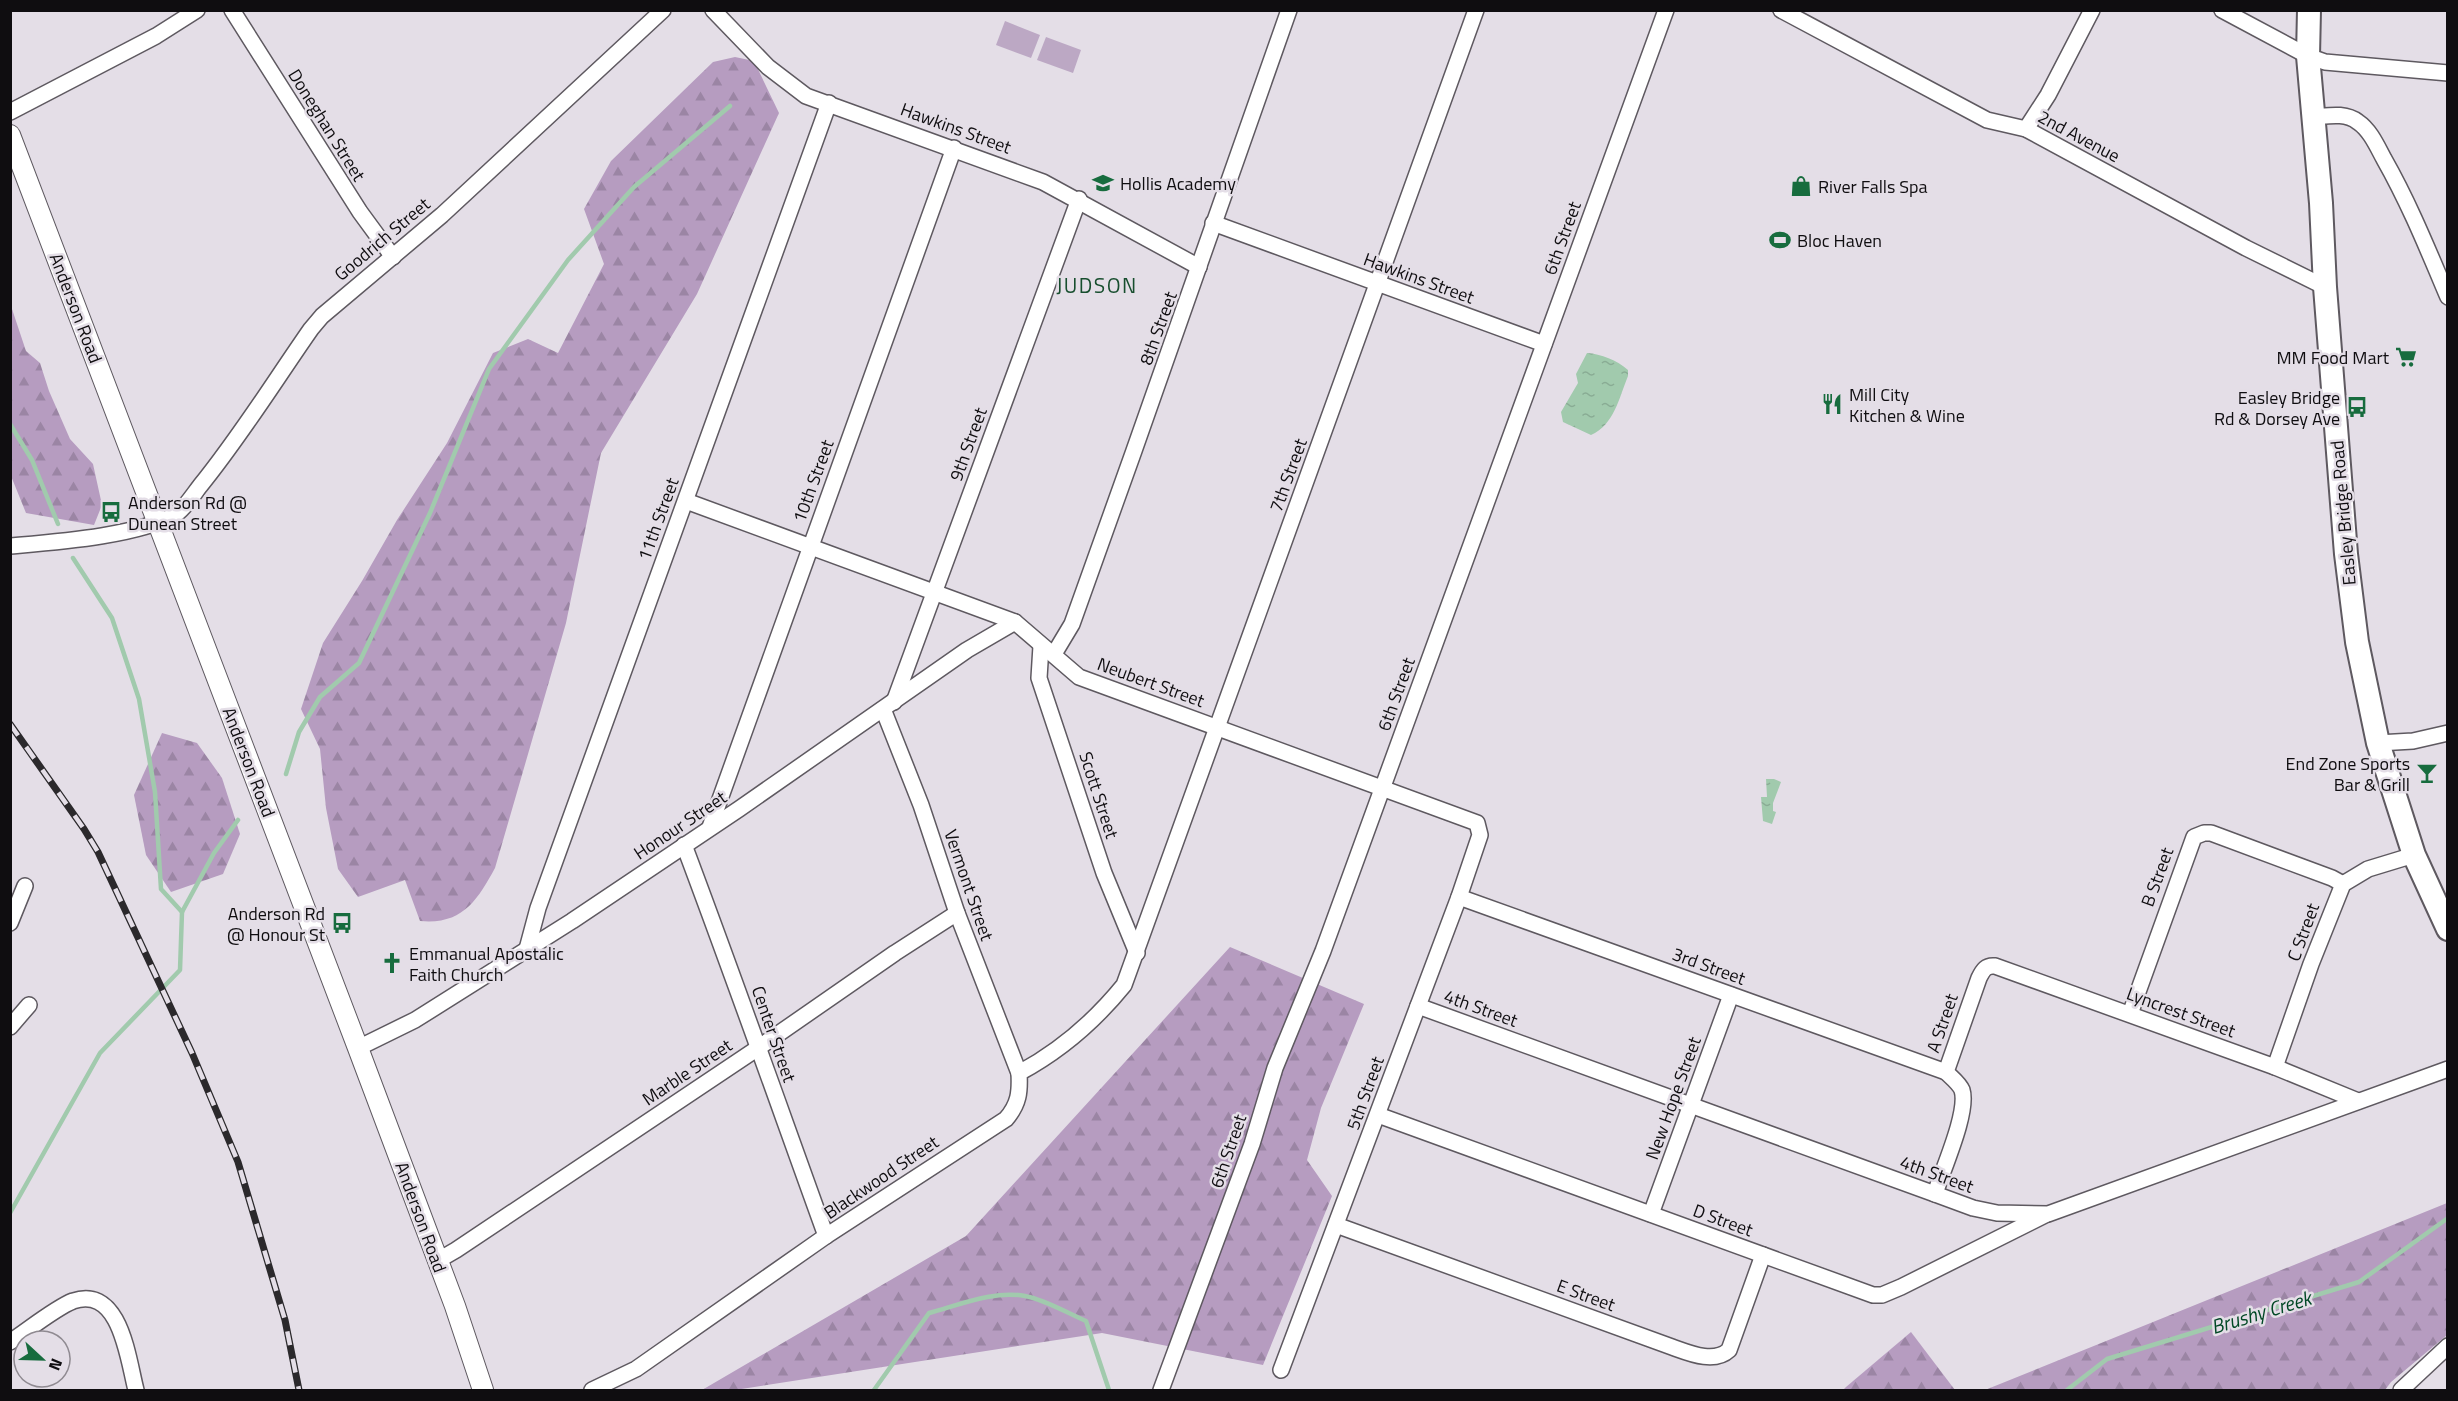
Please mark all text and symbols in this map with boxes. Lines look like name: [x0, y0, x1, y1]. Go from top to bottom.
street label: Doneghan Street: [282, 64, 373, 187]
street label: Hawkins Street: [897, 96, 1016, 161]
street label: 2nd Avenue: [2033, 103, 2125, 169]
place label: Hollis Academy: [1120, 170, 1236, 197]
school or university icon: Hollis Academy: [1091, 171, 1115, 195]
place label: River Falls Spa: [1818, 173, 1928, 200]
shop icon: River Falls Spa: [1789, 174, 1813, 198]
street label: Goodrich Street: [328, 190, 436, 287]
street label: 6th Street: [1536, 197, 1588, 279]
place label: Bloc Haven: [1797, 227, 1882, 254]
sports icon: Bloc Haven: [1768, 228, 1792, 252]
street label: Hawkins Street: [1360, 246, 1479, 311]
street label: Anderson Road: [43, 249, 109, 367]
district label: JUDSON: [1056, 269, 1138, 301]
street label: 8th Street: [1132, 287, 1184, 369]
place label: MM Food Mart: [2276, 344, 2390, 371]
supermarket icon: MM Food Mart: [2394, 345, 2418, 369]
place label: Mill City Kitchen & Wine: [1849, 381, 1965, 429]
place label: Easley Bridge Rd & Dorsey Ave: [2214, 384, 2340, 432]
restaurant icon: Mill City Kitchen & Wine: [1820, 392, 1844, 416]
bus stop icon: Easley Bridge Rd & Dorsey Ave: [2345, 395, 2369, 419]
street label: 9th Street: [942, 403, 994, 485]
street label: 7th Street: [1262, 434, 1314, 516]
street label: 10th Street: [786, 435, 841, 526]
street label: Easley Bridge Road: [2323, 440, 2363, 586]
street label: 11th Street: [631, 473, 686, 564]
place label: Anderson Rd @ Dunean Street: [128, 489, 247, 537]
bus stop icon: Anderson Rd @ Dunean Street: [99, 500, 123, 524]
street label: Neubert Street: [1094, 650, 1209, 714]
street label: 6th Street: [1370, 653, 1422, 735]
street label: Anderson Road: [216, 703, 282, 821]
street label: Scott Street: [1072, 748, 1126, 843]
place label: End Zone Sports Bar & Grill: [2286, 750, 2410, 798]
bar icon: End Zone Sports Bar & Grill: [2415, 761, 2439, 785]
street label: Honour Street: [628, 784, 732, 866]
street label: Vermont Street: [937, 826, 1001, 945]
street label: B Street: [2134, 843, 2180, 910]
street label: C Street: [2280, 898, 2326, 965]
place label: Anderson Rd @ Honour St: [227, 900, 326, 948]
bus stop icon: Anderson Rd @ Honour St: [330, 911, 354, 935]
place label: Emmanual Apostalic Faith Church: [409, 940, 564, 988]
street label: 3rd Street: [1669, 940, 1750, 992]
church icon: Emmanual Apostalic Faith Church: [380, 951, 404, 975]
street label: Lyncrest Street: [2123, 980, 2240, 1044]
street label: Center Street: [745, 982, 803, 1086]
street label: 4th Street: [1440, 982, 1522, 1034]
street label: A Street: [1919, 989, 1965, 1056]
street label: Marble Street: [637, 1032, 738, 1112]
street label: New Hope Street: [1638, 1032, 1708, 1163]
street label: 5th Street: [1339, 1052, 1391, 1134]
street label: 6th Street: [1203, 1110, 1253, 1192]
street label: Blackwood Street: [818, 1128, 944, 1225]
street label: 4th Street: [1896, 1148, 1978, 1200]
street label: Anderson Road: [389, 1158, 453, 1276]
street label: D Street: [1689, 1197, 1757, 1244]
street label: E Street: [1553, 1272, 1620, 1318]
water label: Brushy Creek: [2207, 1281, 2317, 1342]
north arrow: [12, 1329, 72, 1389]
text: N: [43, 1355, 69, 1374]

